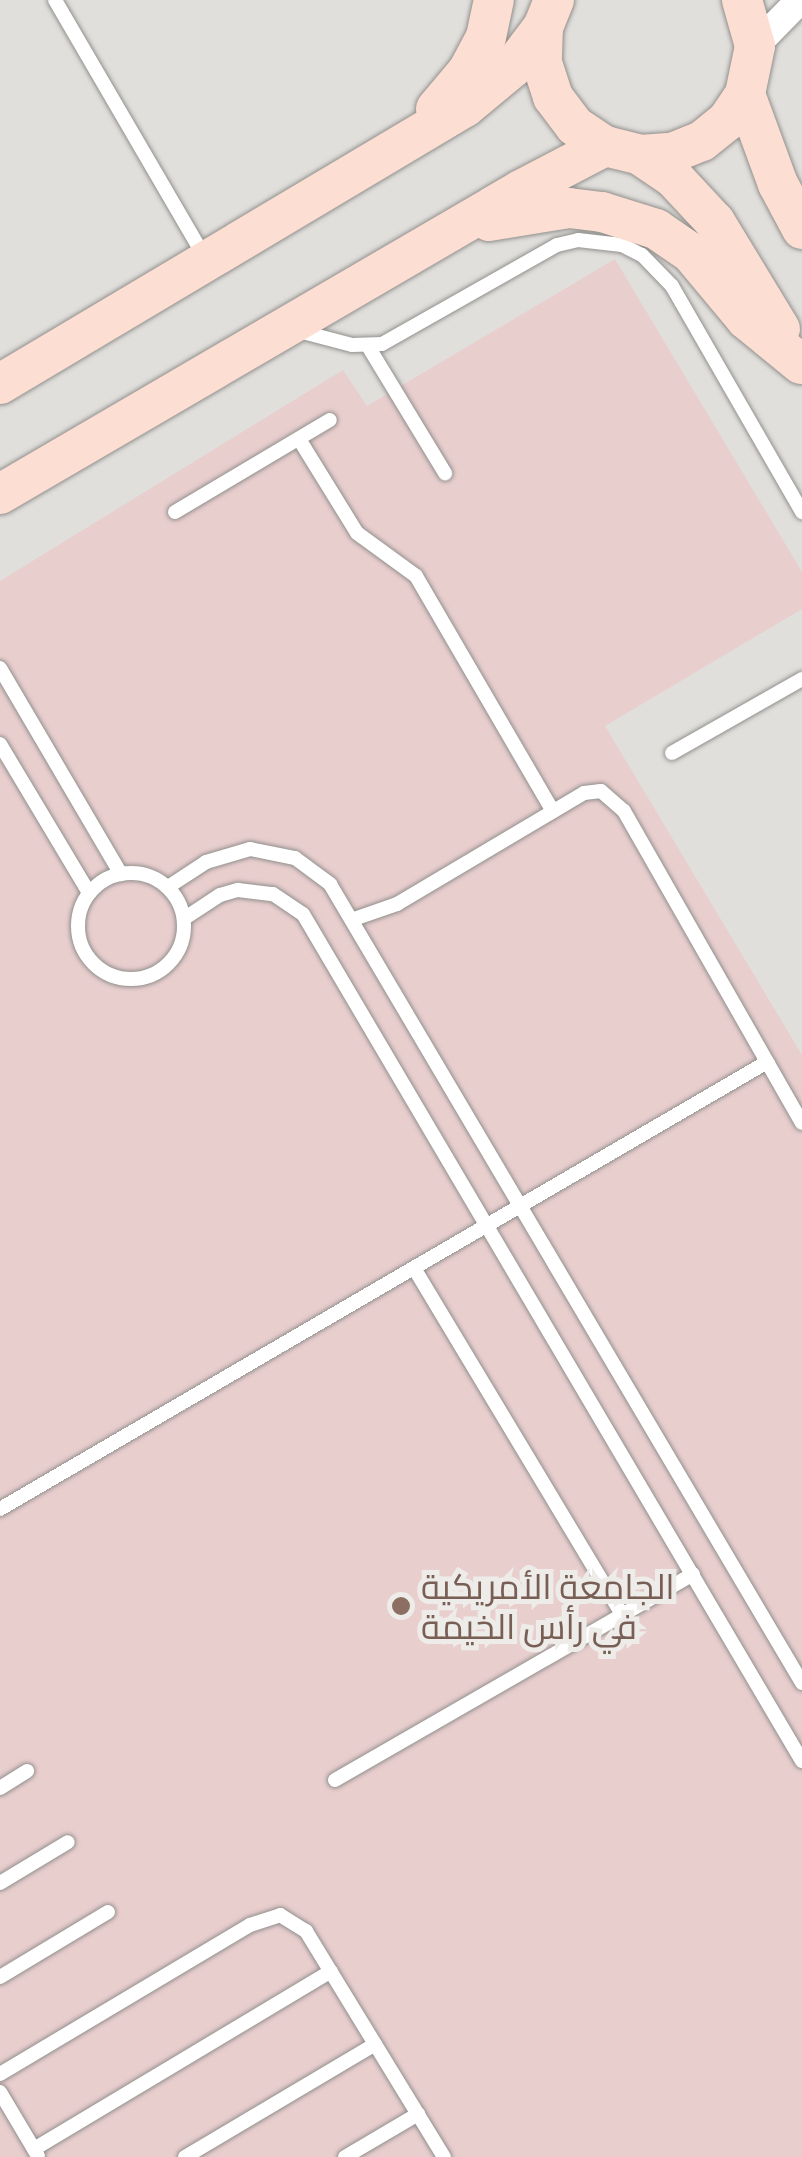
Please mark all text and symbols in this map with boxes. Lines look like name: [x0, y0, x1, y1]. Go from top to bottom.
place label: الجامعة الأمريكية في رأس الخيمة: [421, 1565, 675, 1647]
marker: الجامعة الأمريكية في رأس الخيمة: [390, 1595, 412, 1617]

